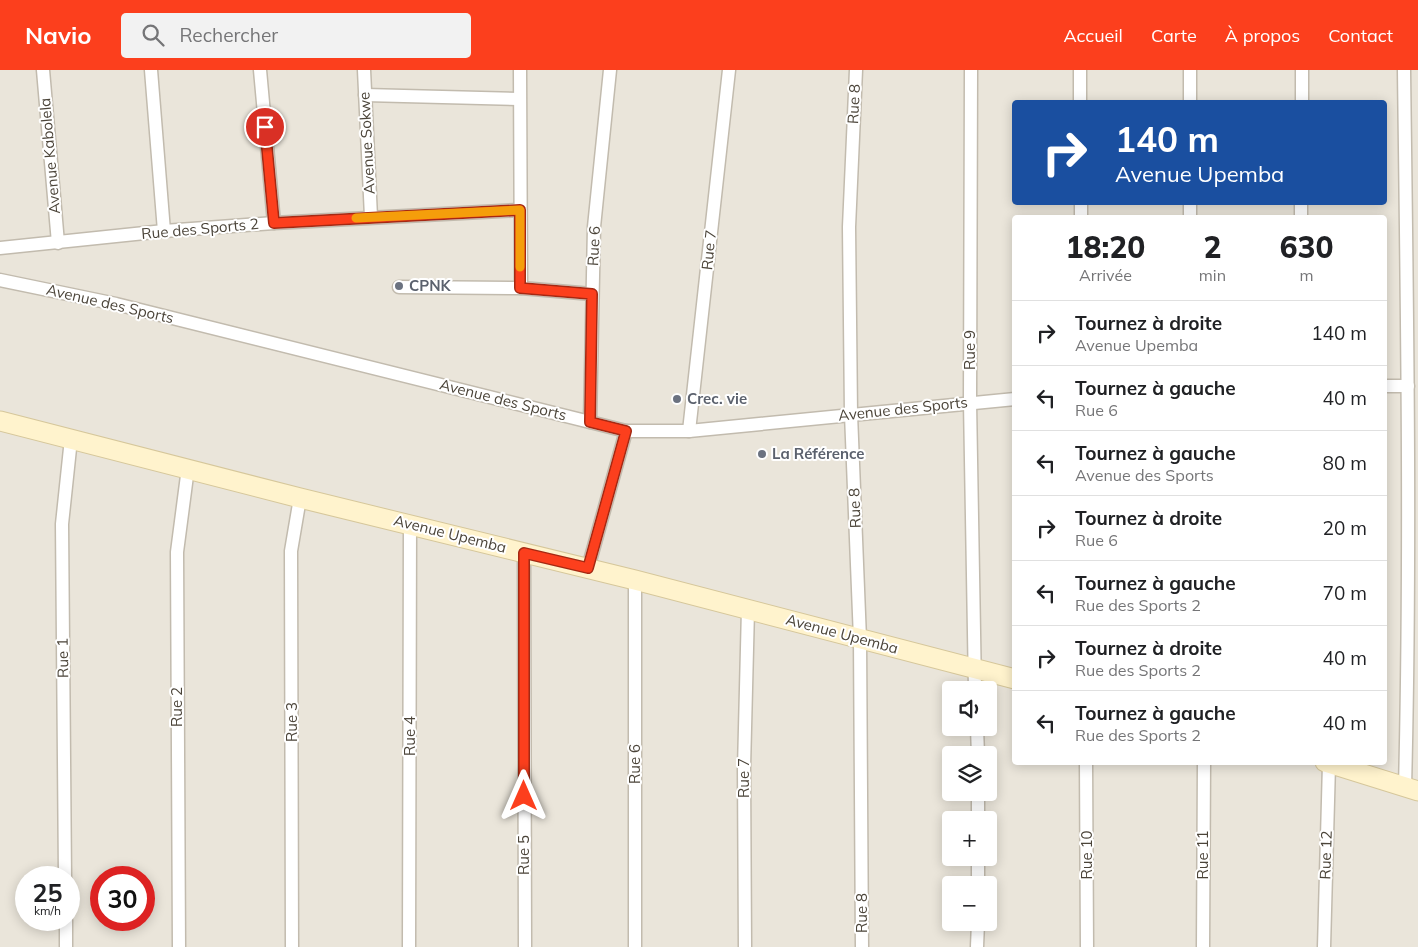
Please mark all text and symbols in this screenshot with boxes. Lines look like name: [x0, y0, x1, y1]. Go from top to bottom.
search box: [121, 13, 471, 58]
text: Navio: [25, 20, 91, 50]
icon: search: [139, 21, 167, 49]
text: Rechercher: [179, 23, 278, 47]
text: Accueil: [1063, 24, 1123, 47]
text: Carte: [1151, 24, 1197, 47]
text: À propos: [1225, 24, 1300, 47]
text: Contact: [1328, 24, 1393, 47]
street label: Rue 8: [843, 83, 864, 125]
street label: Avenue Sokwe: [354, 91, 379, 195]
street label: Avenue Kabolela: [35, 97, 64, 215]
pin: [244, 106, 286, 148]
icon: arrive: [251, 113, 279, 141]
text: 140 m: [1115, 117, 1219, 161]
icon: right: [1032, 120, 1097, 185]
text: Avenue Upemba: [1115, 160, 1284, 188]
street label: Rue des Sports 2: [140, 214, 260, 243]
street label: Rue 6: [583, 225, 604, 267]
text: 18:20: [1065, 228, 1145, 266]
text: 2: [1203, 228, 1221, 266]
text: 630: [1280, 228, 1334, 266]
street label: Rue 7: [697, 229, 720, 271]
text: Arrivée: [1079, 265, 1132, 285]
text: min: [1199, 265, 1226, 285]
text: m: [1299, 265, 1314, 285]
place label: CPNK: [409, 276, 452, 295]
street label: Avenue des Sports: [45, 280, 176, 327]
marker: CPNK: [393, 280, 405, 292]
text: Tournez à droite: [1075, 311, 1222, 335]
icon: right: [1032, 319, 1060, 347]
text: 140 m: [1311, 321, 1367, 345]
street label: Rue 9: [960, 330, 979, 370]
text: Avenue Upemba: [1075, 335, 1198, 355]
street label: Avenue des Sports: [438, 375, 569, 424]
text: Tournez à gauche: [1075, 376, 1236, 400]
icon: left: [1032, 384, 1060, 412]
text: 40 m: [1323, 386, 1367, 410]
place label: Crec. vie: [687, 389, 747, 408]
street label: Avenue des Sports: [837, 392, 969, 425]
marker: Crec. vie: [671, 393, 683, 405]
text: Rue 6: [1075, 400, 1118, 420]
text: Tournez à gauche: [1075, 441, 1236, 465]
place label: La Référence: [772, 444, 865, 463]
marker: La Référence: [756, 448, 768, 460]
icon: left: [1032, 449, 1060, 477]
text: 80 m: [1323, 451, 1367, 475]
text: Avenue des Sports: [1075, 465, 1214, 485]
street label: Rue 8: [844, 488, 865, 528]
text: Tournez à droite: [1075, 506, 1222, 530]
street label: Avenue Upemba: [392, 510, 508, 557]
icon: right: [1032, 514, 1060, 542]
text: 20 m: [1323, 516, 1367, 540]
text: Rue 6: [1075, 530, 1118, 550]
text: Tournez à gauche: [1075, 571, 1236, 595]
icon: left: [1032, 579, 1060, 607]
text: 70 m: [1323, 581, 1367, 605]
text: Rue des Sports 2: [1075, 595, 1201, 615]
street label: Avenue Upemba: [784, 609, 900, 658]
text: Tournez à droite: [1075, 636, 1222, 660]
street label: Rue 1: [53, 638, 72, 678]
icon: right: [1032, 644, 1060, 672]
text: 40 m: [1323, 646, 1367, 670]
text: Rue des Sports 2: [1075, 660, 1201, 680]
map controls: [942, 681, 997, 931]
button: sound: [942, 681, 997, 736]
street label: Rue 2: [167, 687, 186, 727]
text: Tournez à gauche: [1075, 701, 1236, 725]
street label: Rue 3: [282, 702, 301, 742]
icon: left: [1032, 709, 1060, 737]
text: 40 m: [1323, 711, 1367, 735]
street label: Rue 4: [400, 716, 419, 756]
text: Rue des Sports 2: [1075, 725, 1201, 745]
street label: Rue 6: [625, 744, 644, 784]
button: layers: [942, 746, 997, 801]
street label: Rue 7: [734, 758, 753, 798]
position arrow: [497, 769, 549, 821]
button: +: [942, 811, 997, 866]
street label: Rue 10: [1077, 830, 1096, 880]
street label: Rue 11: [1193, 830, 1212, 880]
street label: Rue 12: [1315, 830, 1336, 880]
street label: Rue 5: [514, 835, 533, 875]
speed limit sign: 30: [90, 866, 155, 931]
button: −: [942, 876, 997, 931]
text: 25: [32, 877, 63, 908]
street label: Rue 8: [852, 893, 871, 933]
text: km/h: [34, 903, 61, 918]

